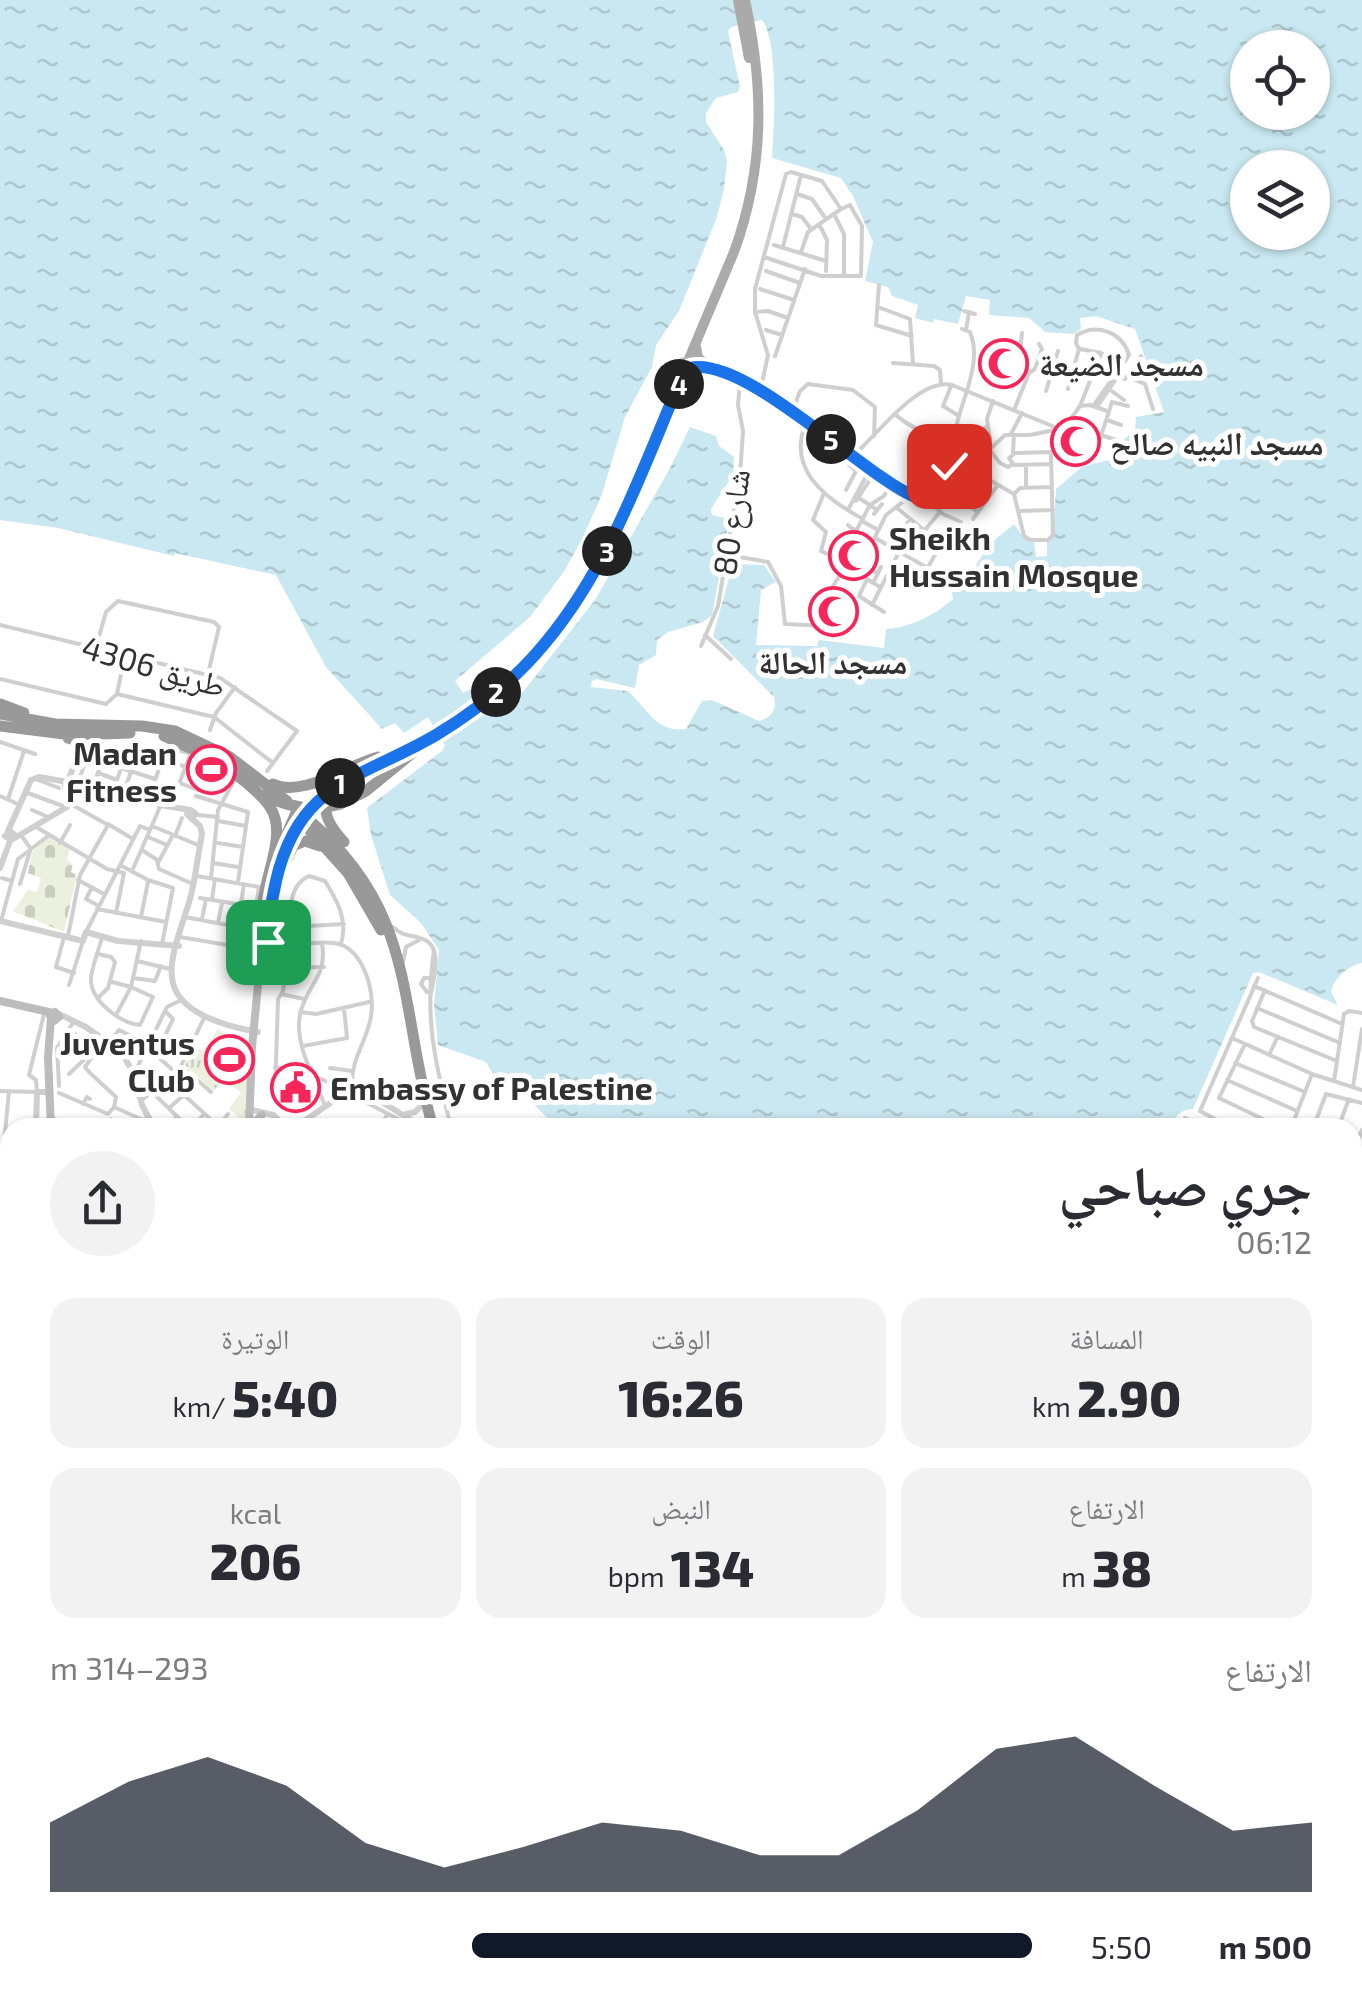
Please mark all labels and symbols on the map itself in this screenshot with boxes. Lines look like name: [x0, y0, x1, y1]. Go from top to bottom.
mosque icon: مسجد الضيعة: [978, 337, 1030, 389]
place label: مسجد الضيعة: [1039, 344, 1204, 383]
pin: 4: [654, 359, 704, 409]
pin: 5: [806, 414, 856, 464]
mosque icon: مسجد النبيه صالح: [1049, 416, 1101, 468]
place label: مسجد النبيه صالح: [1110, 423, 1324, 465]
pin: [907, 424, 992, 509]
street label: شارع 80: [704, 467, 759, 578]
place label: Sheikh Hussain Mosque: [889, 518, 1138, 593]
pin: 3: [582, 526, 632, 576]
mosque icon: Sheikh Hussain Mosque: [828, 529, 880, 581]
mosque icon: مسجد الحالة: [807, 585, 859, 637]
street label: طريق 4306: [77, 626, 230, 707]
place label: مسجد الحالة: [758, 642, 908, 680]
pin: 2: [471, 667, 521, 717]
place label: Madan Fitness: [66, 733, 177, 808]
sports icon: Madan Fitness: [186, 744, 238, 796]
pin: 1: [315, 758, 365, 808]
pin: [226, 900, 311, 985]
place label: Juventus Club: [60, 1023, 195, 1098]
sports icon: Juventus Club: [204, 1034, 256, 1086]
public building icon: Embassy of Palestine: [269, 1061, 321, 1113]
place label: Embassy of Palestine: [330, 1068, 653, 1107]

